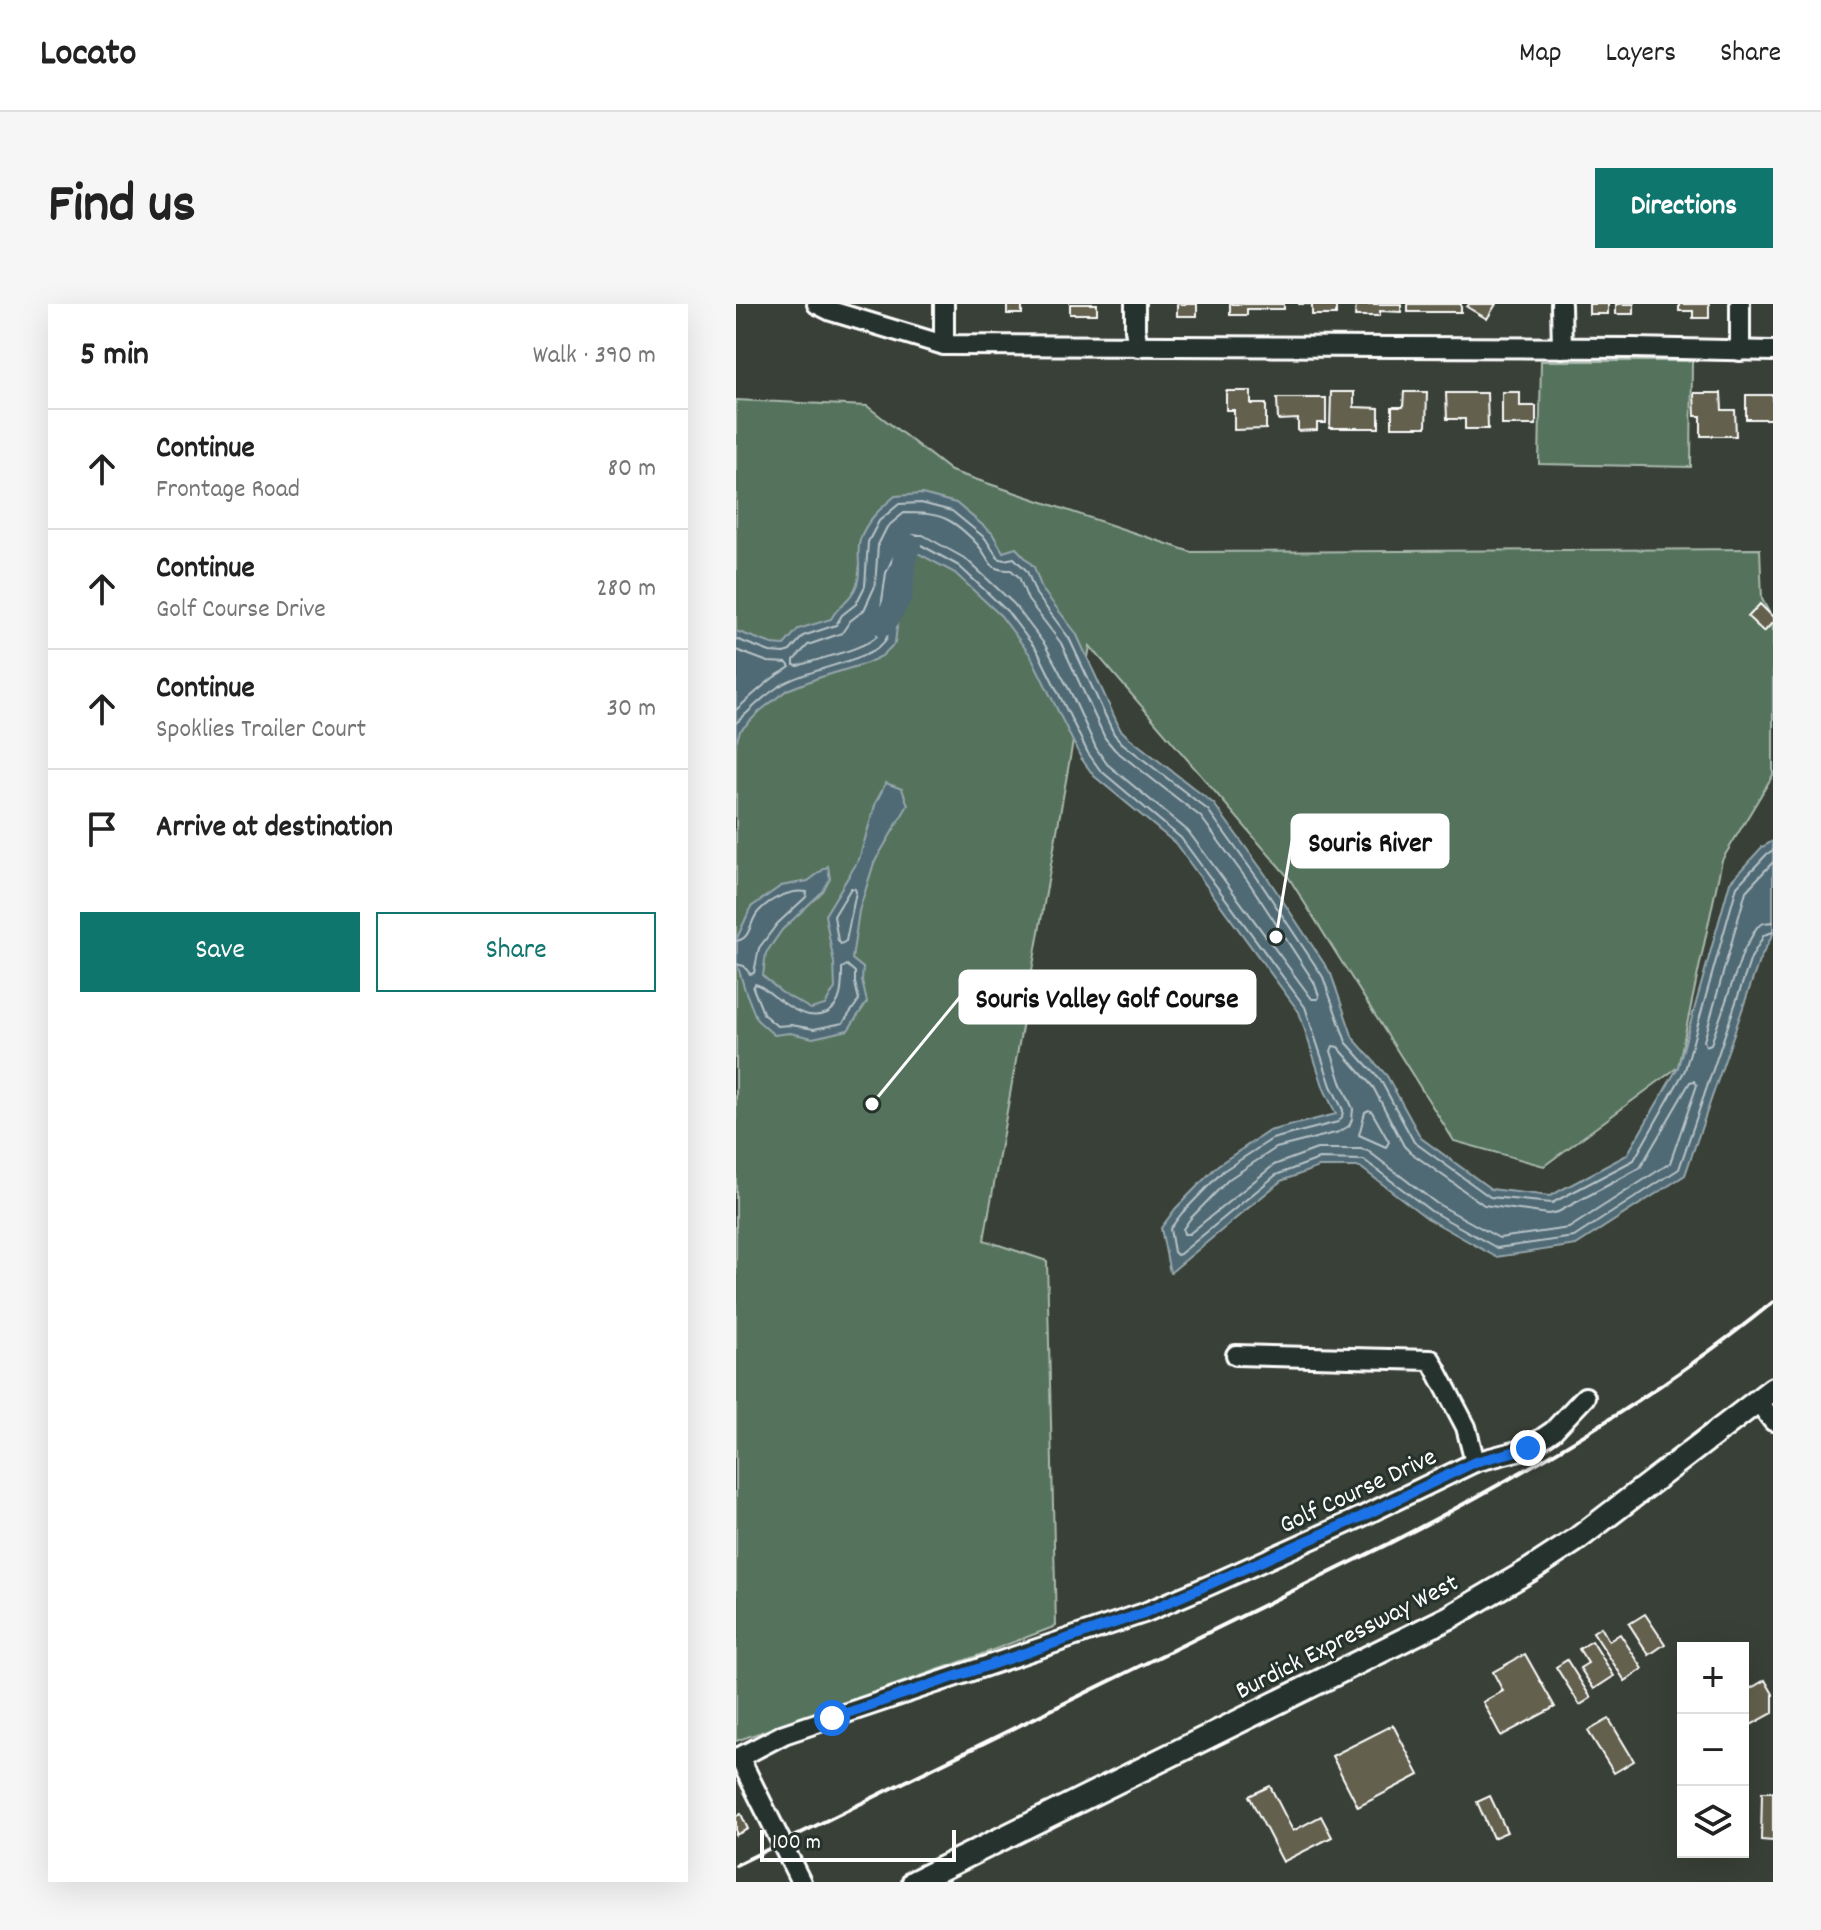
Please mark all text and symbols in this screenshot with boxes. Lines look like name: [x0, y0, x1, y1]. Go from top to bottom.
text: Locato: [40, 28, 136, 83]
text: Map: [1519, 35, 1562, 75]
text: Layers: [1606, 35, 1676, 75]
text: Share: [1720, 35, 1781, 75]
text: Find us: [48, 168, 196, 248]
button: Directions: [1595, 168, 1773, 248]
text: 5 min: [80, 332, 149, 381]
text: Walk · 390 m: [533, 338, 656, 375]
text: Continue: [156, 429, 255, 472]
icon: ahead: [80, 447, 124, 491]
text: 80 m: [608, 451, 656, 488]
text: Frontage Road: [156, 472, 300, 509]
text: Continue: [156, 549, 255, 592]
icon: ahead: [80, 567, 124, 611]
text: 280 m: [596, 571, 656, 608]
text: Golf Course Drive: [156, 592, 326, 629]
text: Continue: [156, 669, 255, 712]
icon: ahead: [80, 687, 124, 731]
text: 30 m: [606, 691, 656, 728]
text: Spoklies Trailer Court: [156, 712, 366, 749]
icon: arrive: [80, 807, 124, 851]
text: Arrive at destination: [156, 808, 393, 851]
callout: Souris River: [1292, 815, 1448, 867]
text: Souris River: [1308, 826, 1432, 866]
button: Save: [80, 912, 360, 992]
button: Share: [376, 912, 656, 992]
callout: Souris Valley Golf Course: [960, 971, 1255, 1023]
text: Souris Valley Golf Course: [976, 982, 1238, 1022]
route end: [1510, 1430, 1546, 1466]
street label: Golf Course Drive: [1274, 1440, 1443, 1545]
street label: Burdick Expressway West: [1230, 1566, 1466, 1710]
map controls: [1677, 1642, 1749, 1858]
button: +: [1677, 1642, 1749, 1714]
route start: [814, 1700, 850, 1736]
button: −: [1677, 1714, 1749, 1786]
button: layers: [1677, 1786, 1749, 1858]
scale bar: [760, 1826, 956, 1862]
text: 100 m: [772, 1828, 821, 1859]

